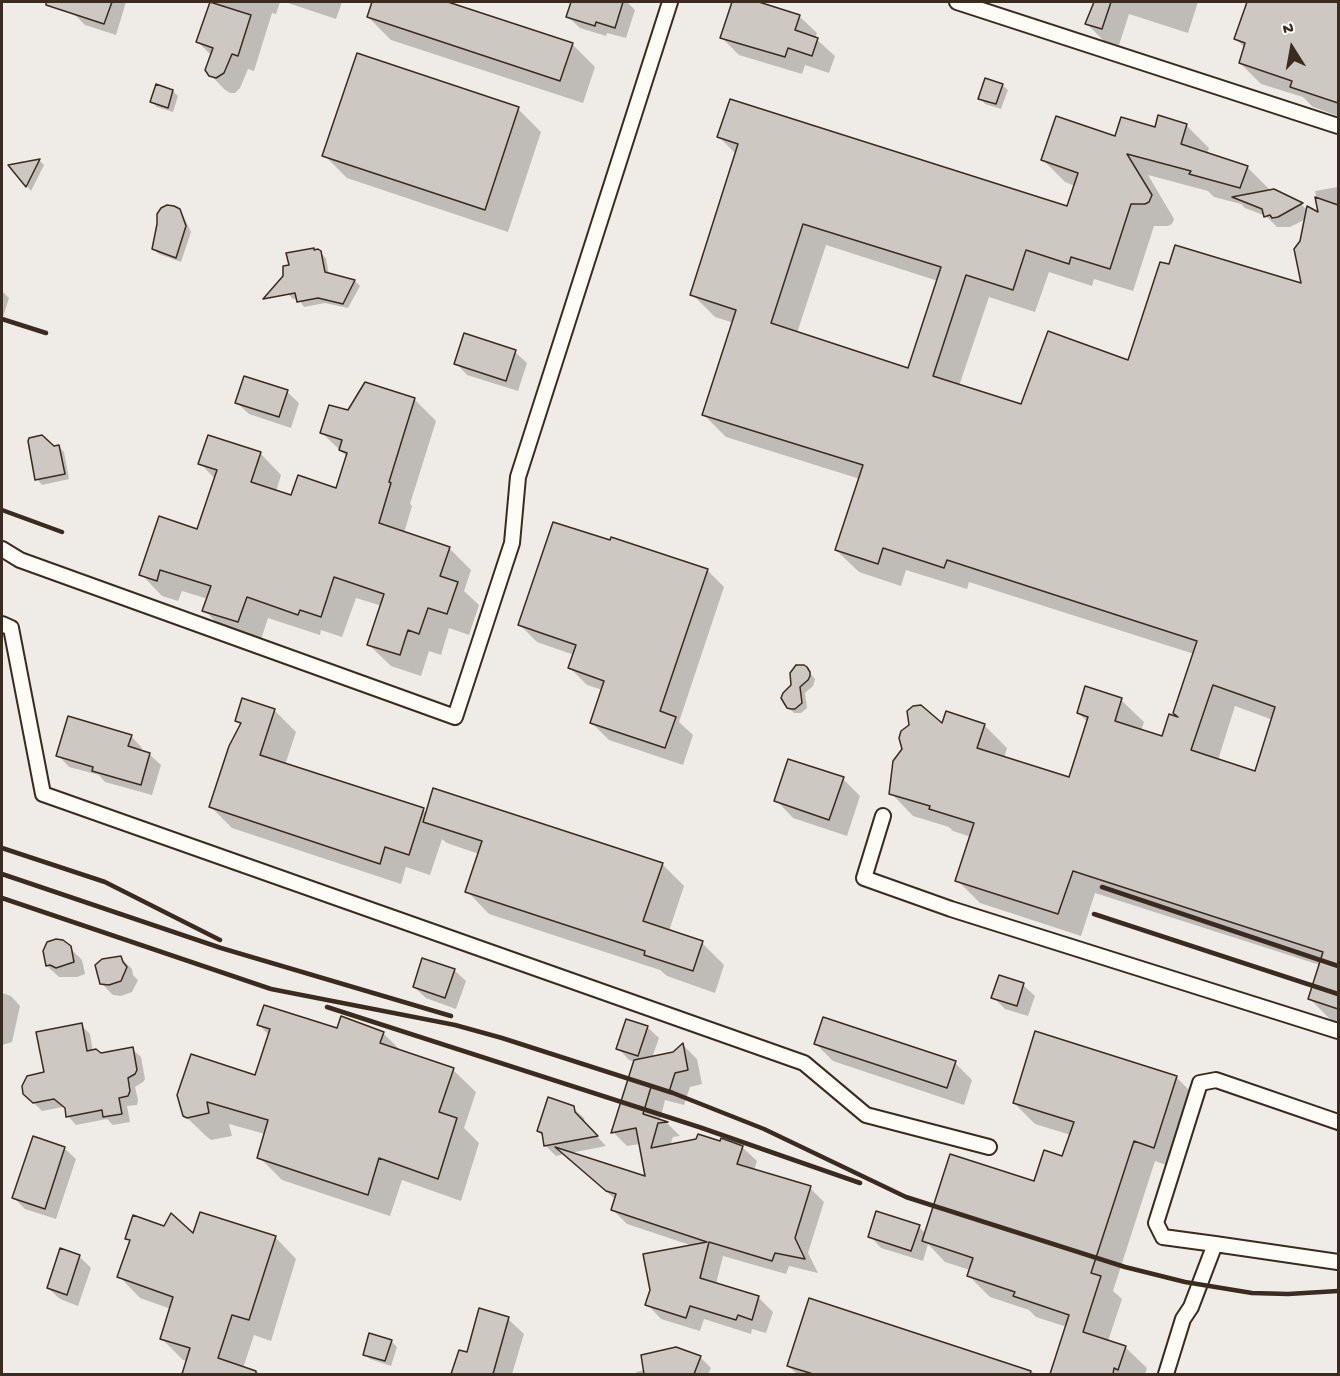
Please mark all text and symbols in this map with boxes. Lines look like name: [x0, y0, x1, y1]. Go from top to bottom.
north arrow: [1262, 18, 1322, 78]
text: N: [1282, 20, 1295, 40]

